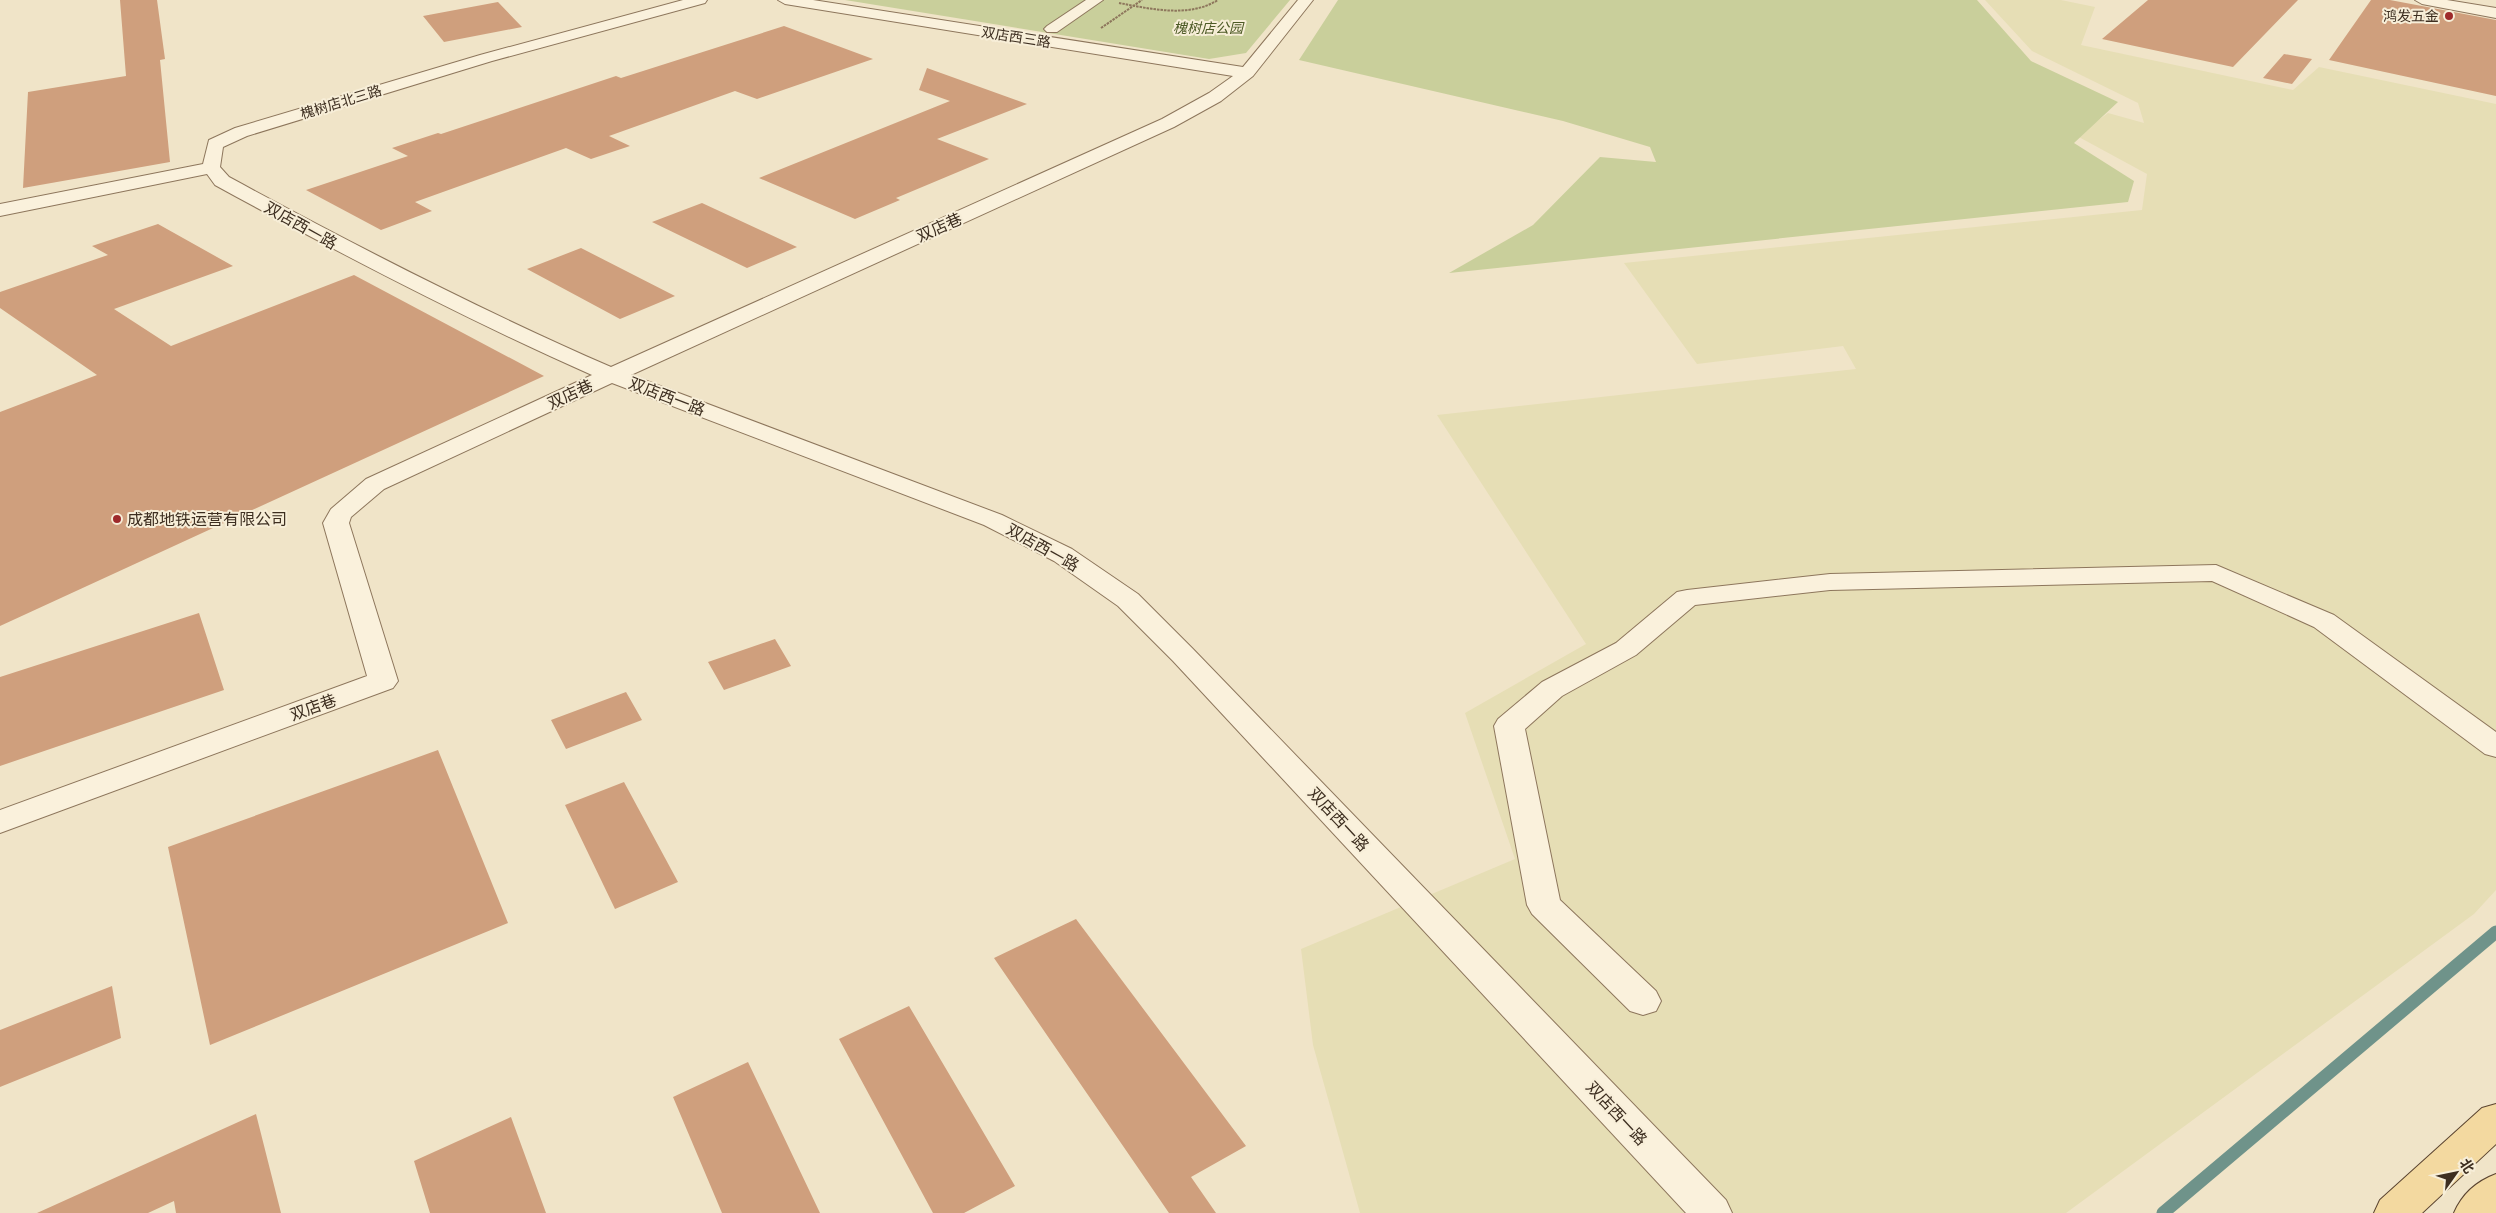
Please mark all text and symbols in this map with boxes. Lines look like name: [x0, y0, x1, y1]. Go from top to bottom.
place label: 鸿发五金: [2383, 6, 2439, 27]
marker: 鸿发五金: [2443, 10, 2455, 22]
park label: 槐树店公园: [1173, 18, 1245, 39]
street label: 双店西三路: [980, 22, 1052, 53]
street label: 槐树店北三路: [298, 80, 384, 125]
street label: 双店西一路: [260, 196, 341, 256]
street label: 双店巷: [913, 207, 966, 249]
street label: 双店西一路: [625, 371, 708, 422]
street label: 双店巷: [544, 374, 597, 416]
place label: 成都地铁运营有限公司: [127, 508, 287, 532]
marker: 成都地铁运营有限公司: [111, 513, 123, 525]
street label: 双店西一路: [1002, 518, 1083, 578]
street label: 双店巷: [287, 688, 340, 727]
street label: 双店西一路: [1302, 782, 1374, 857]
street label: 双店西一路: [1580, 1076, 1652, 1151]
north arrow: [2431, 1148, 2481, 1198]
text: 北: [2454, 1155, 2479, 1178]

